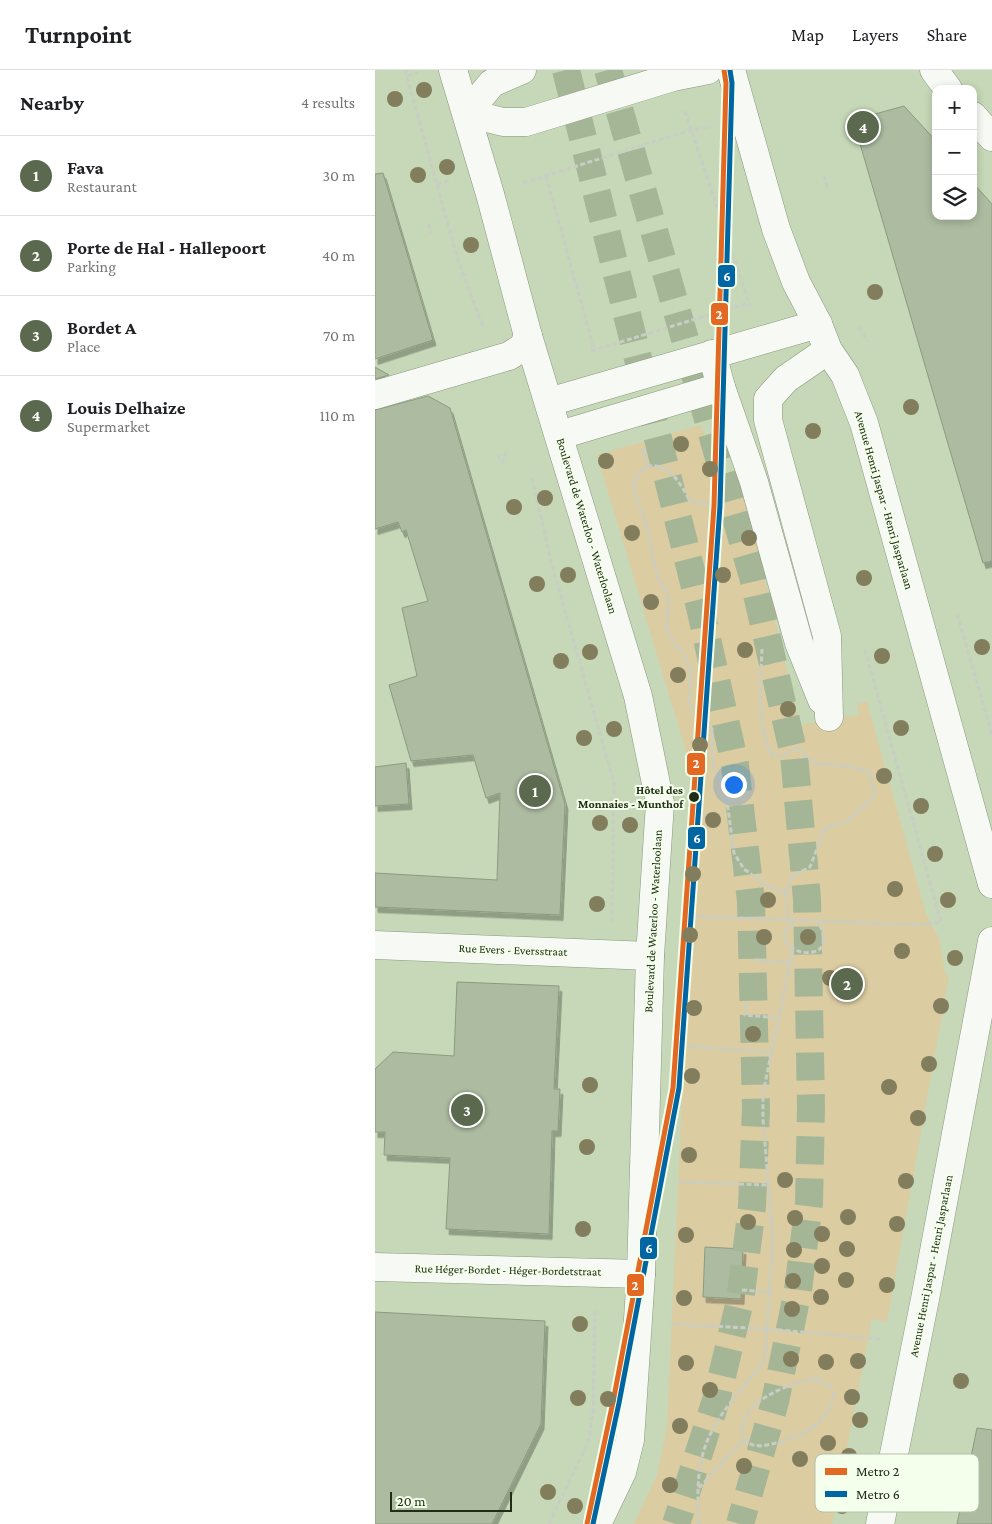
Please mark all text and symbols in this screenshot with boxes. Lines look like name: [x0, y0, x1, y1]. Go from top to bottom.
text: Turnpoint: [25, 21, 131, 48]
text: Map: [791, 25, 824, 45]
text: Layers: [852, 25, 899, 45]
text: Share: [927, 25, 967, 45]
map controls: [932, 85, 977, 220]
button: +: [932, 85, 977, 130]
text: Nearby: [20, 91, 84, 115]
text: 4 results: [301, 94, 355, 111]
pin: 4: [847, 108, 879, 146]
button: −: [932, 130, 977, 175]
text: Fava: [67, 157, 104, 178]
text: 1: [33, 167, 39, 184]
text: 30 m: [323, 167, 355, 184]
button: layers: [932, 175, 977, 220]
text: Restaurant: [67, 178, 137, 195]
text: Porte de Hal - Hallepoort: [67, 237, 266, 258]
text: 2: [32, 247, 40, 264]
text: 40 m: [322, 247, 355, 264]
text: Parking: [67, 258, 116, 275]
line badge: 6: [717, 264, 736, 288]
text: 6: [723, 268, 731, 284]
line badge: 2: [710, 302, 729, 326]
text: 2: [715, 306, 723, 322]
text: Bordet A: [67, 317, 136, 338]
text: 3: [32, 327, 40, 344]
text: 70 m: [323, 327, 355, 344]
text: Place: [67, 338, 100, 355]
text: Louis Delhaize: [67, 397, 186, 418]
text: 4: [32, 407, 40, 424]
text: 110 m: [319, 407, 355, 424]
street label: Avenue Henri Jaspar - Henri Jasparlaan: [852, 409, 916, 592]
text: Supermarket: [67, 418, 150, 435]
street label: Boulevard de Waterloo - Waterloolaan: [554, 436, 621, 616]
line badge: 2: [686, 752, 706, 776]
text: 2: [692, 755, 700, 771]
pin: 1: [519, 772, 551, 810]
your location: [721, 772, 747, 798]
place label: Hôtel des Monnaies - Munthof: [578, 783, 684, 811]
marker: Hôtel des Monnaies - Munthof: [687, 790, 701, 804]
line badge: 6: [687, 826, 706, 850]
street label: Boulevard de Waterloo - Waterloolaan: [641, 829, 665, 1013]
text: 6: [693, 830, 701, 846]
street label: Rue Evers - Eversstraat: [458, 941, 569, 959]
pin: 2: [831, 965, 863, 1003]
pin: 3: [451, 1091, 483, 1129]
street label: Avenue Henri Jaspar - Henri Jasparlaan: [906, 1173, 956, 1358]
line badge: 6: [639, 1236, 658, 1260]
text: 6: [645, 1240, 653, 1256]
street label: Rue Héger-Bordet - Héger-Bordetstraat: [415, 1261, 602, 1279]
line badge: 2: [626, 1273, 645, 1297]
text: 2: [631, 1277, 639, 1293]
legend: [815, 1454, 979, 1512]
text: Metro 2: [856, 1463, 900, 1479]
text: Metro 6: [856, 1486, 900, 1502]
scale bar: [390, 1489, 513, 1512]
text: 20 m: [397, 1493, 425, 1509]

